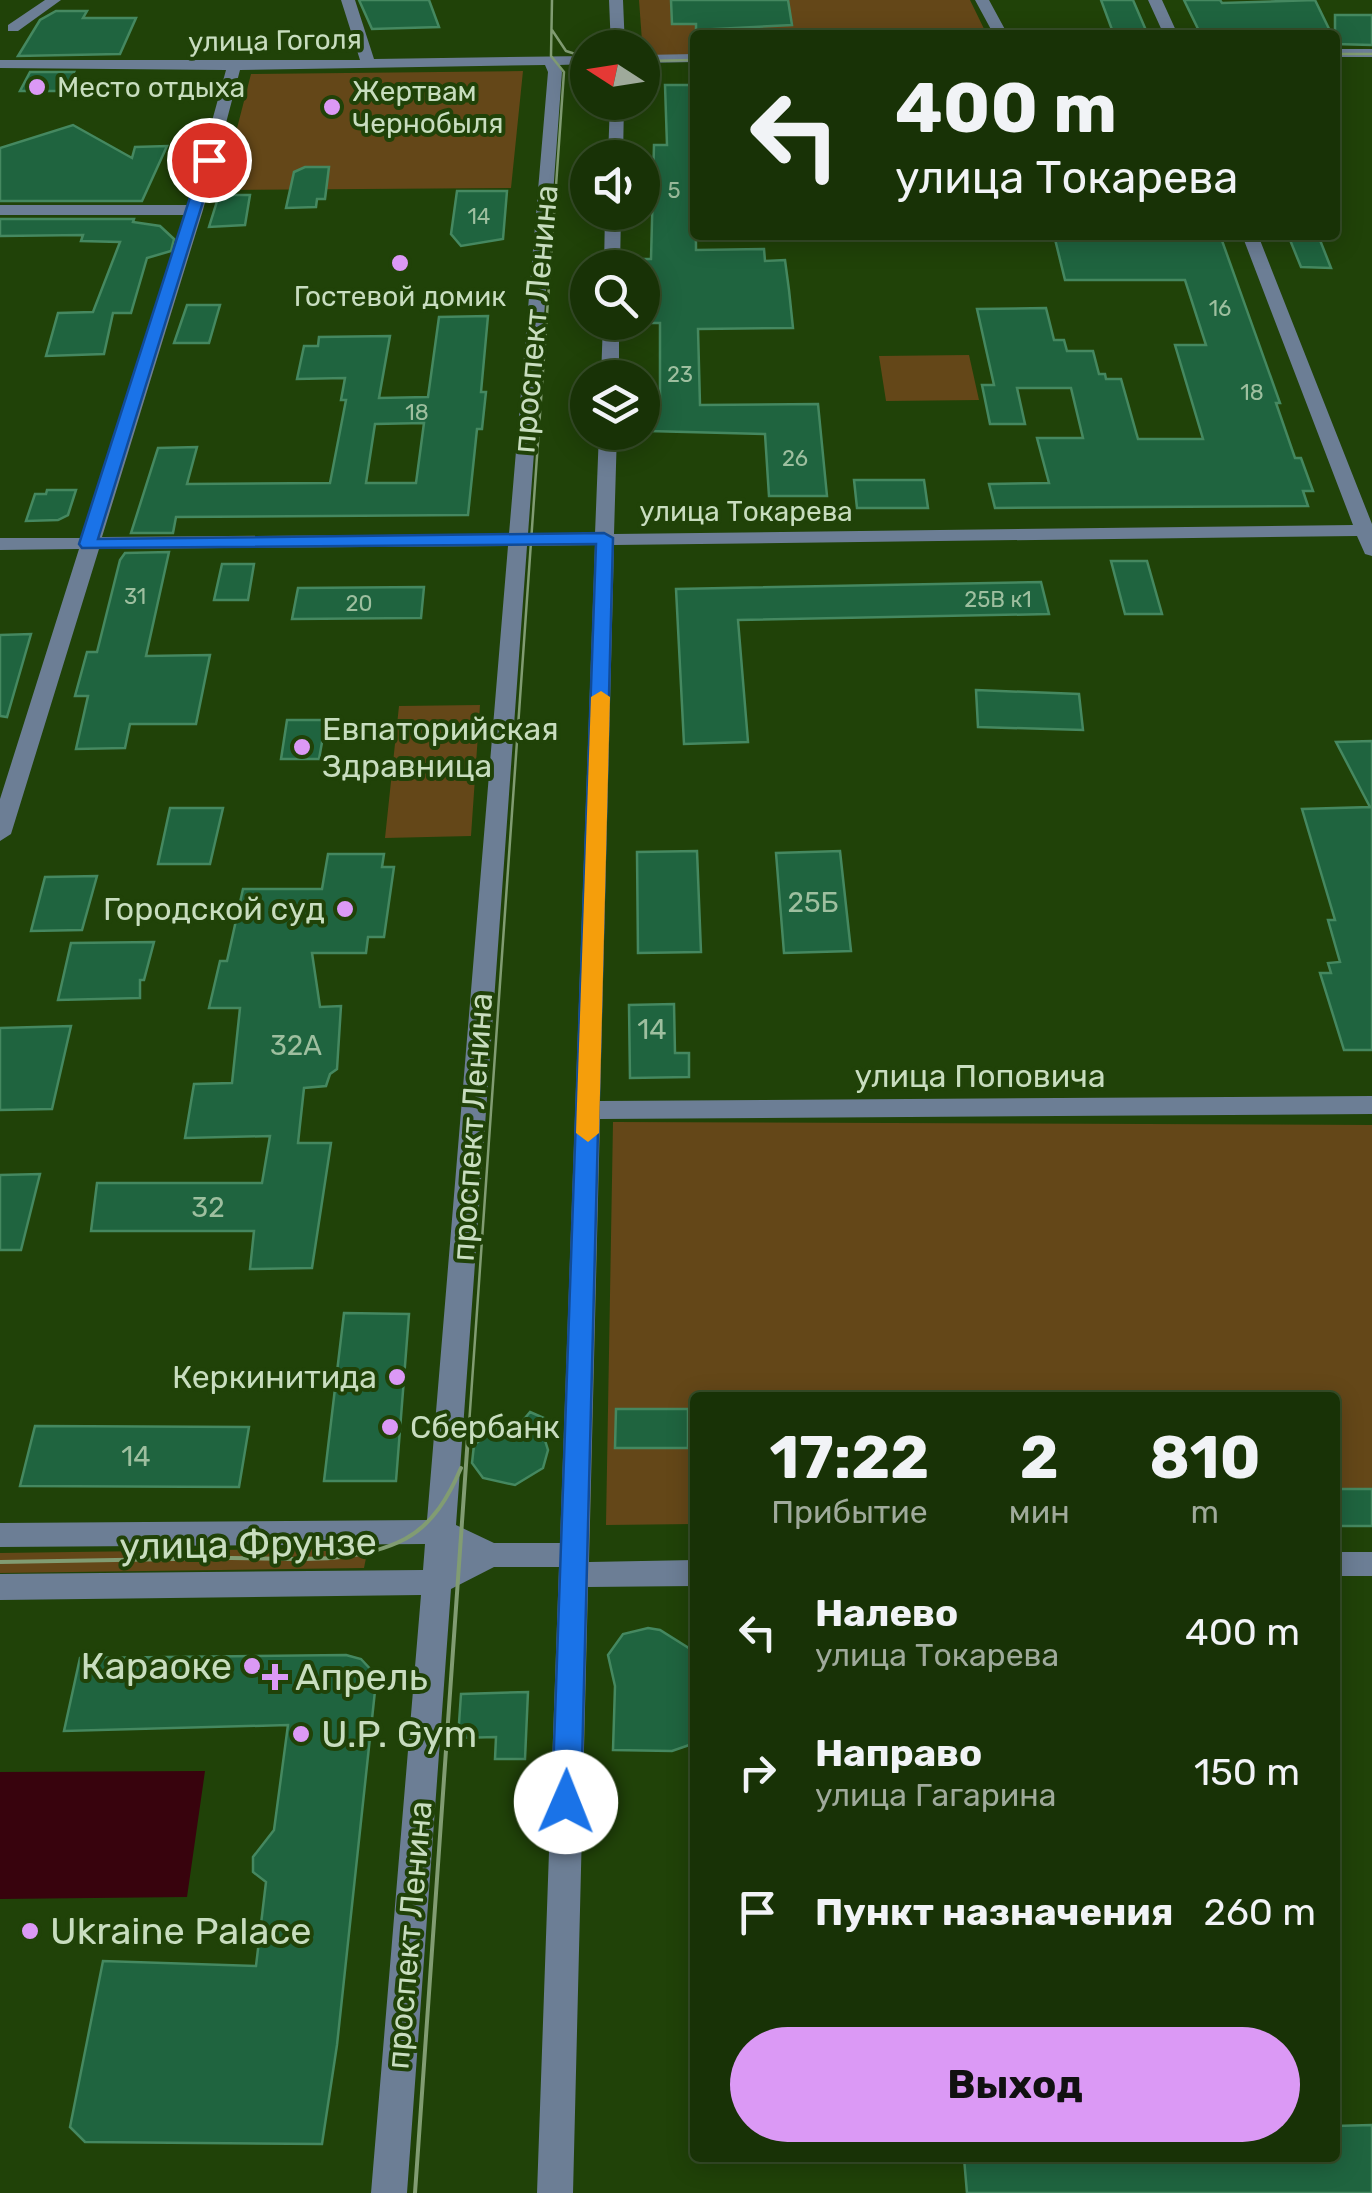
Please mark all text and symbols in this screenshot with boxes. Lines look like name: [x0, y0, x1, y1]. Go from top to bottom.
street label: улица Гоголя: [188, 22, 362, 59]
north arrow: [570, 30, 660, 120]
map controls: [570, 30, 660, 450]
text: 400 m: [895, 67, 1117, 150]
icon: left: [730, 70, 860, 200]
place label: Место отдыха: [57, 71, 245, 104]
place label: Жертвам Чернобыля: [352, 75, 503, 140]
marker: Место отдыха: [26, 76, 48, 98]
marker: Жертвам Чернобыля: [321, 96, 343, 118]
pin: [167, 118, 252, 203]
icon: arrive: [182, 133, 237, 188]
button: sound: [570, 140, 660, 230]
text: улица Токарева: [895, 151, 1238, 204]
house number: 5: [667, 177, 681, 204]
street label: проспект Ленина: [504, 183, 566, 455]
house number: 14: [467, 203, 491, 230]
button: search: [570, 250, 660, 340]
marker: Гостевой домик: [389, 252, 411, 274]
place label: Гостевой домик: [294, 280, 506, 313]
house number: 16: [1209, 295, 1231, 322]
button: layers: [570, 360, 660, 450]
house number: 23: [667, 361, 693, 388]
house number: 18: [1240, 379, 1264, 406]
house number: 18: [405, 399, 429, 426]
house number: 26: [782, 445, 808, 472]
street label: улица Токарева: [639, 495, 853, 528]
house number: 31: [124, 583, 146, 610]
house number: 25В к1: [964, 586, 1032, 613]
house number: 20: [346, 590, 372, 617]
place label: Евпаторийская Здравница: [322, 710, 559, 785]
marker: Евпаторийская Здравница: [291, 736, 313, 758]
house number: 25Б: [788, 886, 839, 919]
place label: Городской суд: [103, 890, 325, 928]
marker: Городской суд: [334, 898, 356, 920]
street label: проспект Ленина: [444, 992, 500, 1262]
house number: 14: [637, 1013, 667, 1046]
house number: 32А: [270, 1029, 322, 1062]
street label: улица Поповича: [854, 1057, 1106, 1095]
house number: 32: [191, 1191, 225, 1224]
place label: Керкинитида: [172, 1358, 377, 1396]
marker: Керкинитида: [386, 1366, 408, 1388]
place label: Сбербанк: [410, 1408, 560, 1446]
marker: Сбербанк: [379, 1416, 401, 1438]
text: 17:22: [770, 1422, 929, 1493]
text: 2: [1020, 1422, 1059, 1493]
text: 810: [1149, 1422, 1260, 1493]
house number: 14: [121, 1440, 151, 1473]
text: Прибытие: [771, 1493, 928, 1531]
text: мин: [1009, 1493, 1070, 1531]
text: m: [1191, 1493, 1219, 1531]
street label: улица Фрунзе: [119, 1519, 377, 1569]
text: Налево: [815, 1590, 958, 1636]
icon: left: [730, 1605, 785, 1660]
text: 400 m: [1185, 1609, 1300, 1655]
text: улица Токарева: [815, 1636, 1059, 1674]
place label: Караоке: [81, 1643, 232, 1689]
place label: Апрель: [295, 1654, 428, 1700]
marker: Караоке: [241, 1655, 263, 1677]
marker: Апрель: [264, 1666, 286, 1688]
place label: U.P. Gym: [321, 1711, 477, 1757]
marker: U.P. Gym: [290, 1723, 312, 1745]
text: Направо: [815, 1730, 982, 1776]
icon: right: [730, 1745, 785, 1800]
text: 150 m: [1194, 1749, 1300, 1795]
position arrow: [514, 1750, 618, 1854]
text: улица Гагарина: [815, 1776, 1056, 1814]
street label: проспект Ленина: [378, 1799, 440, 2071]
icon: arrive: [730, 1885, 785, 1940]
text: Пункт назначения: [815, 1889, 1174, 1935]
text: 260 m: [1204, 1889, 1316, 1935]
place label: Ukraine Palace: [50, 1908, 312, 1954]
marker: Ukraine Palace: [19, 1920, 41, 1942]
button: Выход: [730, 2027, 1300, 2142]

